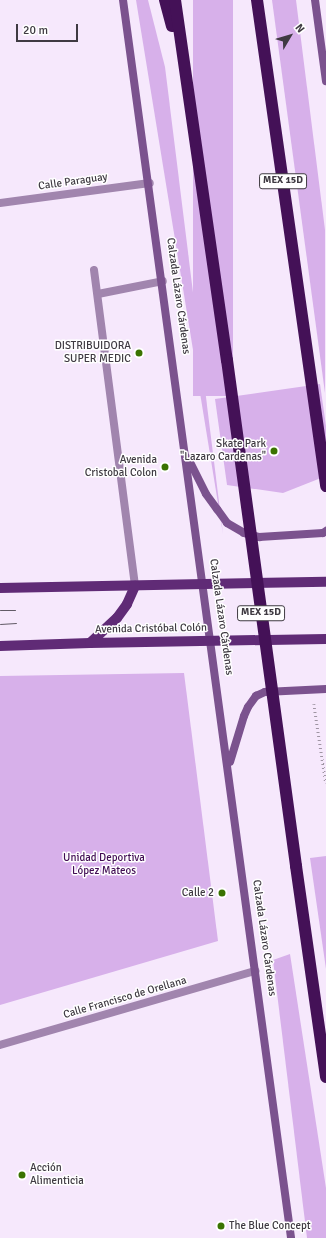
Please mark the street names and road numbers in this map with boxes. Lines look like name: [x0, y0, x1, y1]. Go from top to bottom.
street label: Calle Paraguay: [38, 171, 108, 193]
road number: MEX 15D: [259, 173, 307, 189]
street label: Calzada Lázaro Cárdenas: [163, 237, 193, 355]
street label: Calzada Lázaro Cárdenas: [206, 558, 236, 676]
road number: MEX 15D: [237, 605, 285, 621]
street label: Avenida Cristóbal Colón: [95, 621, 207, 637]
street label: Calzada Lázaro Cárdenas: [249, 879, 279, 997]
street label: Calle Francisco de Orellana: [62, 974, 188, 1022]

